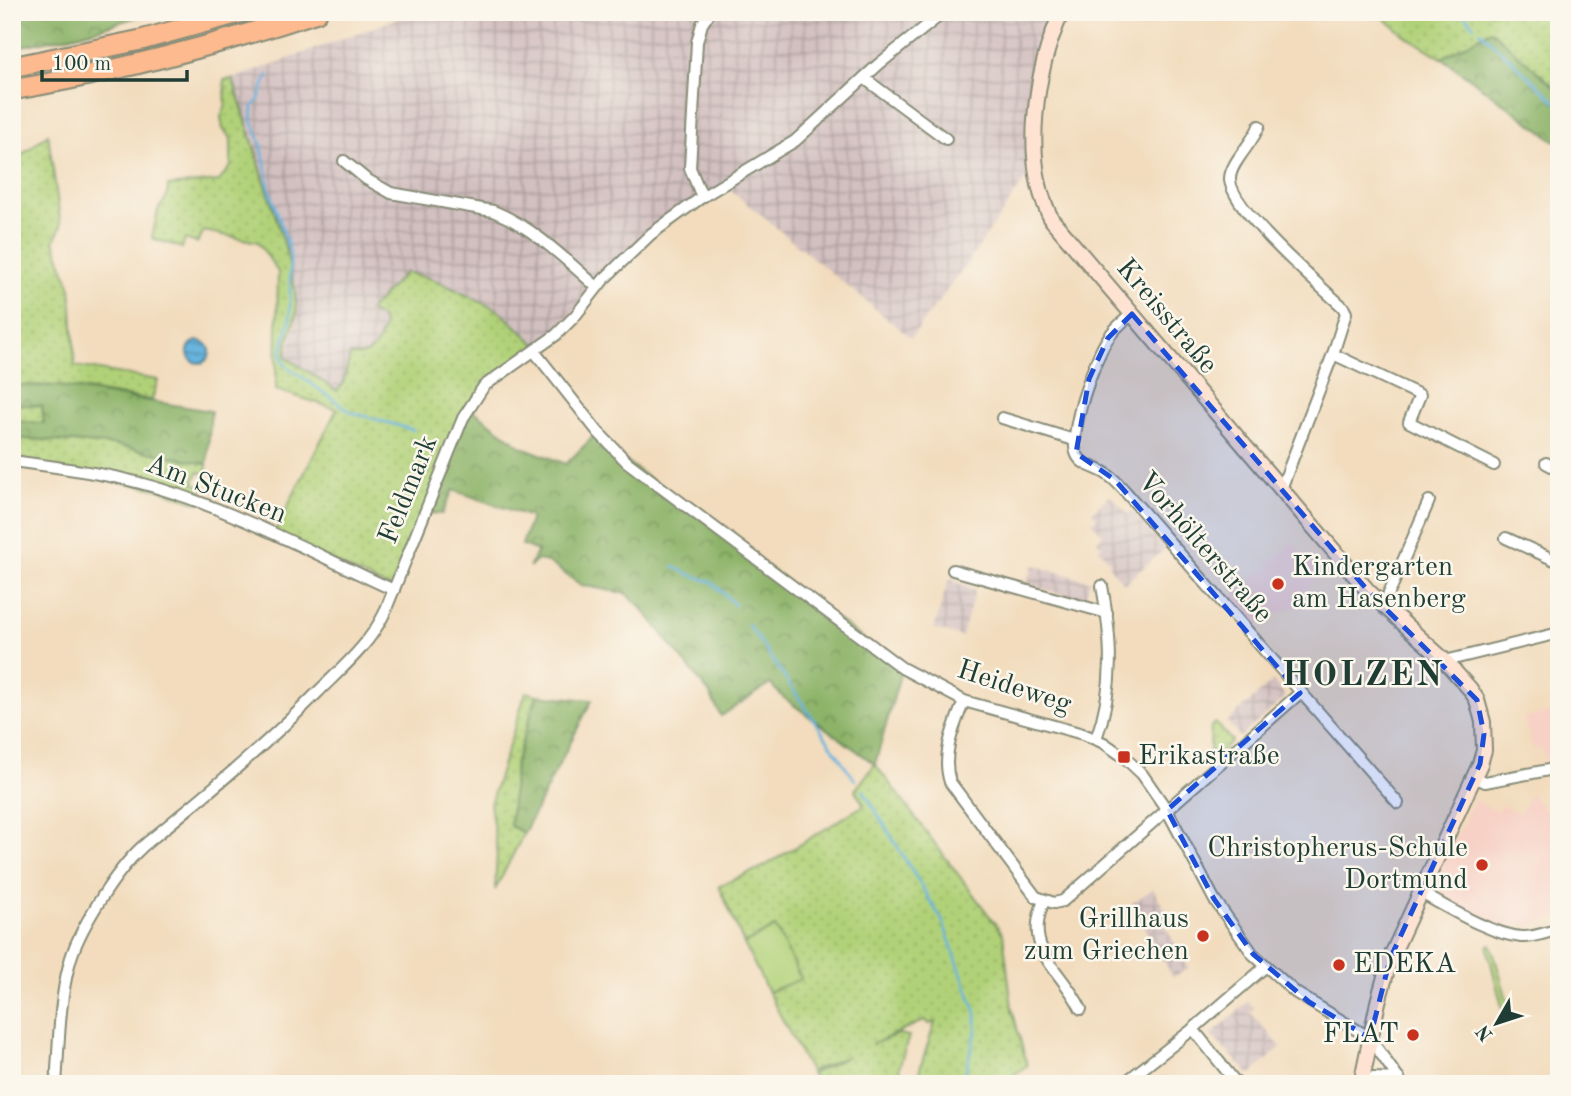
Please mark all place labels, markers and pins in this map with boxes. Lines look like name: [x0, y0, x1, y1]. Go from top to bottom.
place label: Kindergarten am Hasenberg: [1292, 554, 1466, 614]
marker: Kindergarten am Hasenberg: [1270, 576, 1286, 592]
place label: Erikastraße: [1138, 743, 1280, 771]
marker: Erikastraße: [1116, 749, 1132, 765]
place label: Christopherus-Schule Dortmund: [1207, 835, 1468, 895]
marker: Christopherus-Schule Dortmund: [1474, 857, 1490, 873]
place label: Grillhaus zum Griechen: [1024, 906, 1189, 966]
marker: Grillhaus zum Griechen: [1195, 928, 1211, 944]
place label: EDEKA: [1353, 951, 1456, 979]
marker: EDEKA: [1331, 957, 1347, 973]
place label: FLAT: [1322, 1021, 1399, 1049]
marker: FLAT: [1405, 1027, 1421, 1043]

